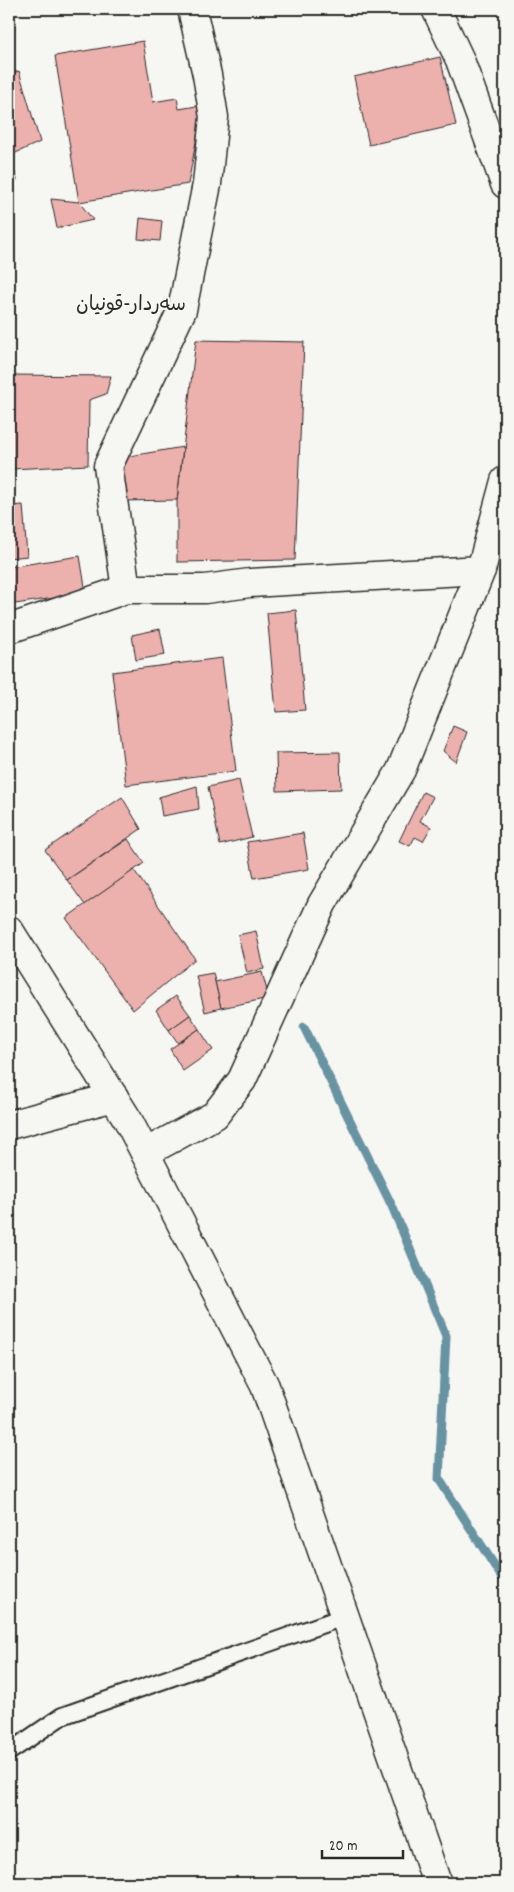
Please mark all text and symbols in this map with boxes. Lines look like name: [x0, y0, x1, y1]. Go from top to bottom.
district label: سه‌ردار-قونیان: [76, 292, 186, 320]
scale bar: [322, 1827, 403, 1859]
text: 20 m: [329, 1836, 357, 1858]

